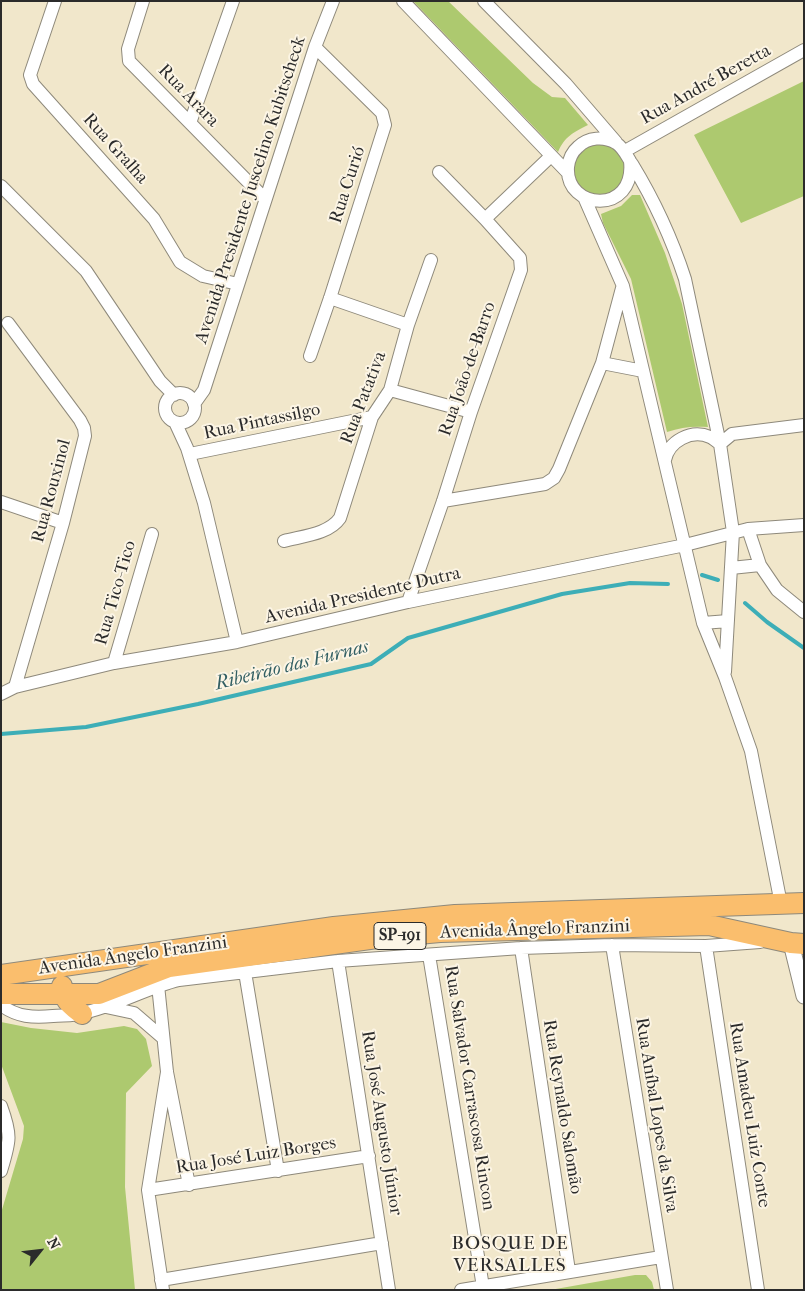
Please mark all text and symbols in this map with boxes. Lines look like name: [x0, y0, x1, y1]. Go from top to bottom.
street label: Avenida Presidente Juscelino Kubitscheck: [191, 34, 311, 346]
street label: Rua André Beretta: [637, 40, 775, 130]
street label: Rua Arara: [153, 60, 223, 132]
street label: Rua Gralha: [78, 109, 152, 189]
street label: Rua Curió: [325, 144, 371, 226]
street label: Rua João-de-Barro: [435, 299, 501, 439]
street label: Rua Patativa: [336, 349, 392, 447]
street label: Rua Pintassilgo: [202, 399, 322, 445]
street label: Rua Rouxinol: [28, 437, 76, 545]
street label: Rua Tico-Tico: [91, 538, 141, 648]
street label: Avenida Presidente Dutra: [263, 563, 463, 629]
water label: Ribeirão das Furnas: [213, 636, 371, 696]
street label: Avenida Ângelo Franzini: [440, 916, 630, 944]
road number: SP-191: [374, 922, 426, 949]
street label: Avenida Ângelo Franzini: [37, 932, 229, 980]
street label: Rua Salvador Carrascosa Rincon: [439, 964, 499, 1212]
street label: Rua Aníbal Lopes da Silva: [630, 1016, 682, 1214]
street label: Rua Reynaldo Salomão: [538, 1018, 586, 1196]
street label: Rua Amadeu Luiz Conte: [724, 1021, 774, 1209]
street label: Rua José Augusto Júnior: [356, 1029, 406, 1217]
street label: Rua José Luiz Borges: [174, 1133, 338, 1179]
north arrow: [15, 1226, 65, 1276]
district label: BOSQUE DE VERSALLES: [450, 1233, 570, 1277]
text: N: [44, 1235, 64, 1252]

